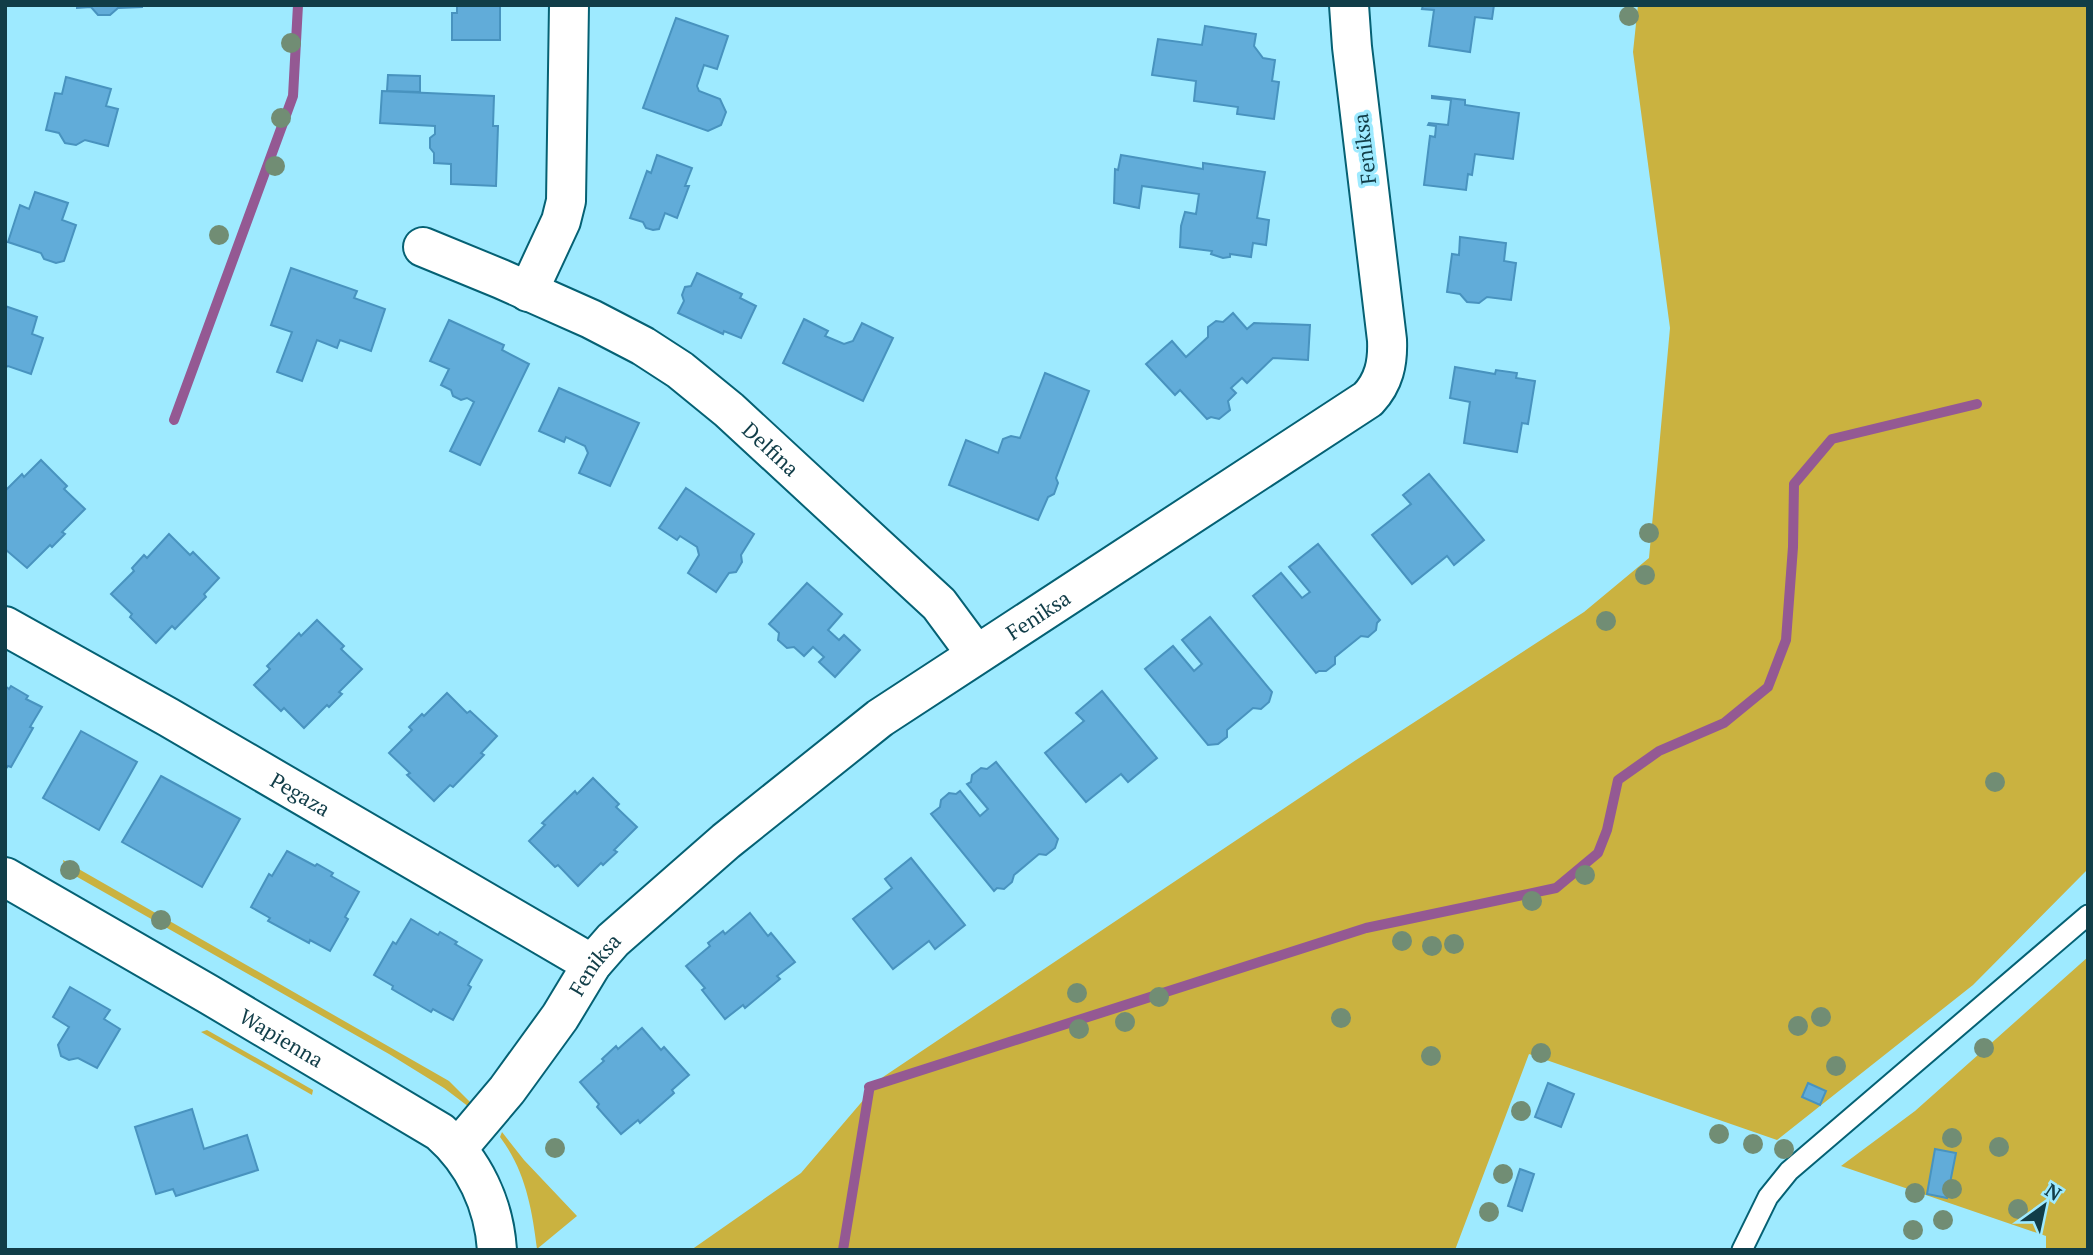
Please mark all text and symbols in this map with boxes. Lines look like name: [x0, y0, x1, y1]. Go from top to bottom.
street label: Feniksa: [1346, 112, 1382, 186]
street label: Delfina: [737, 416, 806, 482]
street label: Feniksa: [1000, 583, 1076, 646]
street label: Pegaza: [265, 766, 336, 823]
street label: Feniksa: [562, 927, 627, 1001]
street label: Wapienna: [234, 1002, 329, 1074]
north arrow: [2009, 1171, 2079, 1241]
text: N: [2041, 1177, 2067, 1206]

